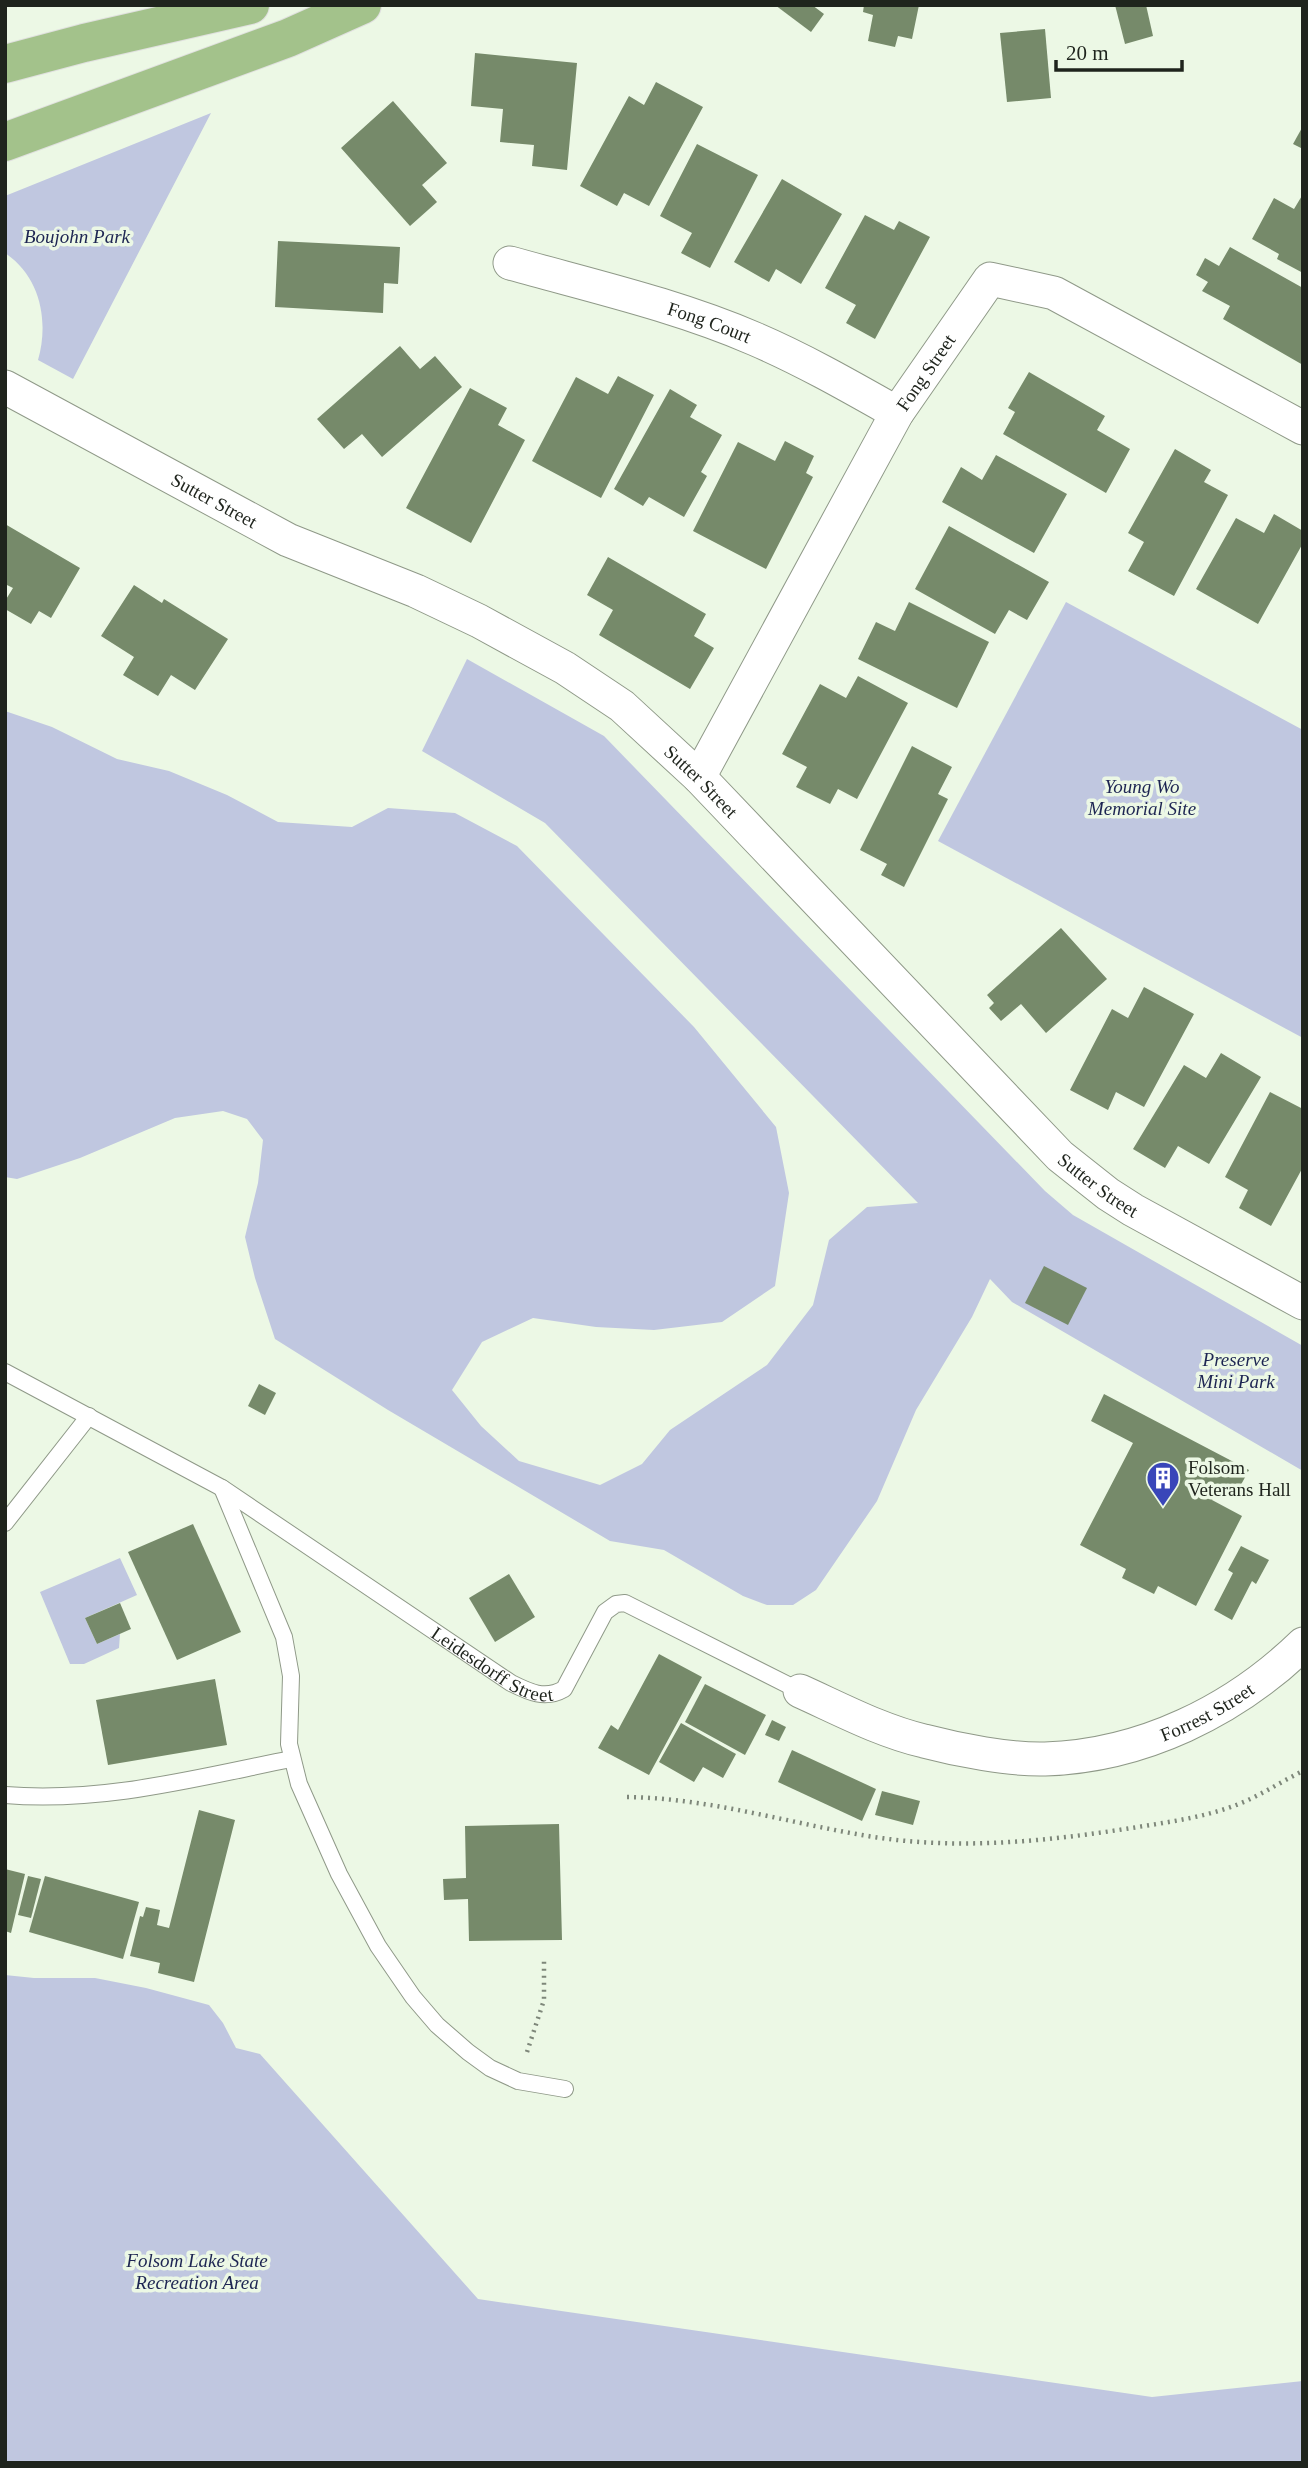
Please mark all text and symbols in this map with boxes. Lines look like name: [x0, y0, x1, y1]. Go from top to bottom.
scale bar: [1056, 28, 1182, 72]
text: 20 m: [1066, 41, 1109, 65]
park label: Boujohn Park: [24, 226, 131, 247]
street label: Fong Court: [665, 297, 755, 347]
street label: Fong Street: [892, 329, 959, 414]
street label: Sutter Street: [168, 468, 262, 532]
street label: Sutter Street: [660, 740, 743, 822]
park label: Young Wo Memorial Site: [1087, 776, 1196, 819]
street label: Sutter Street: [1054, 1148, 1143, 1222]
park label: Preserve Mini Park: [1196, 1349, 1275, 1392]
place label: Folsom Veterans Hall: [1188, 1457, 1291, 1500]
building icon: Folsom Veterans Hall: [1144, 1459, 1182, 1508]
street label: Leidesdorff Street: [428, 1622, 555, 1705]
street label: Forrest Street: [1157, 1678, 1258, 1745]
park label: Folsom Lake State Recreation Area: [125, 2250, 268, 2293]

